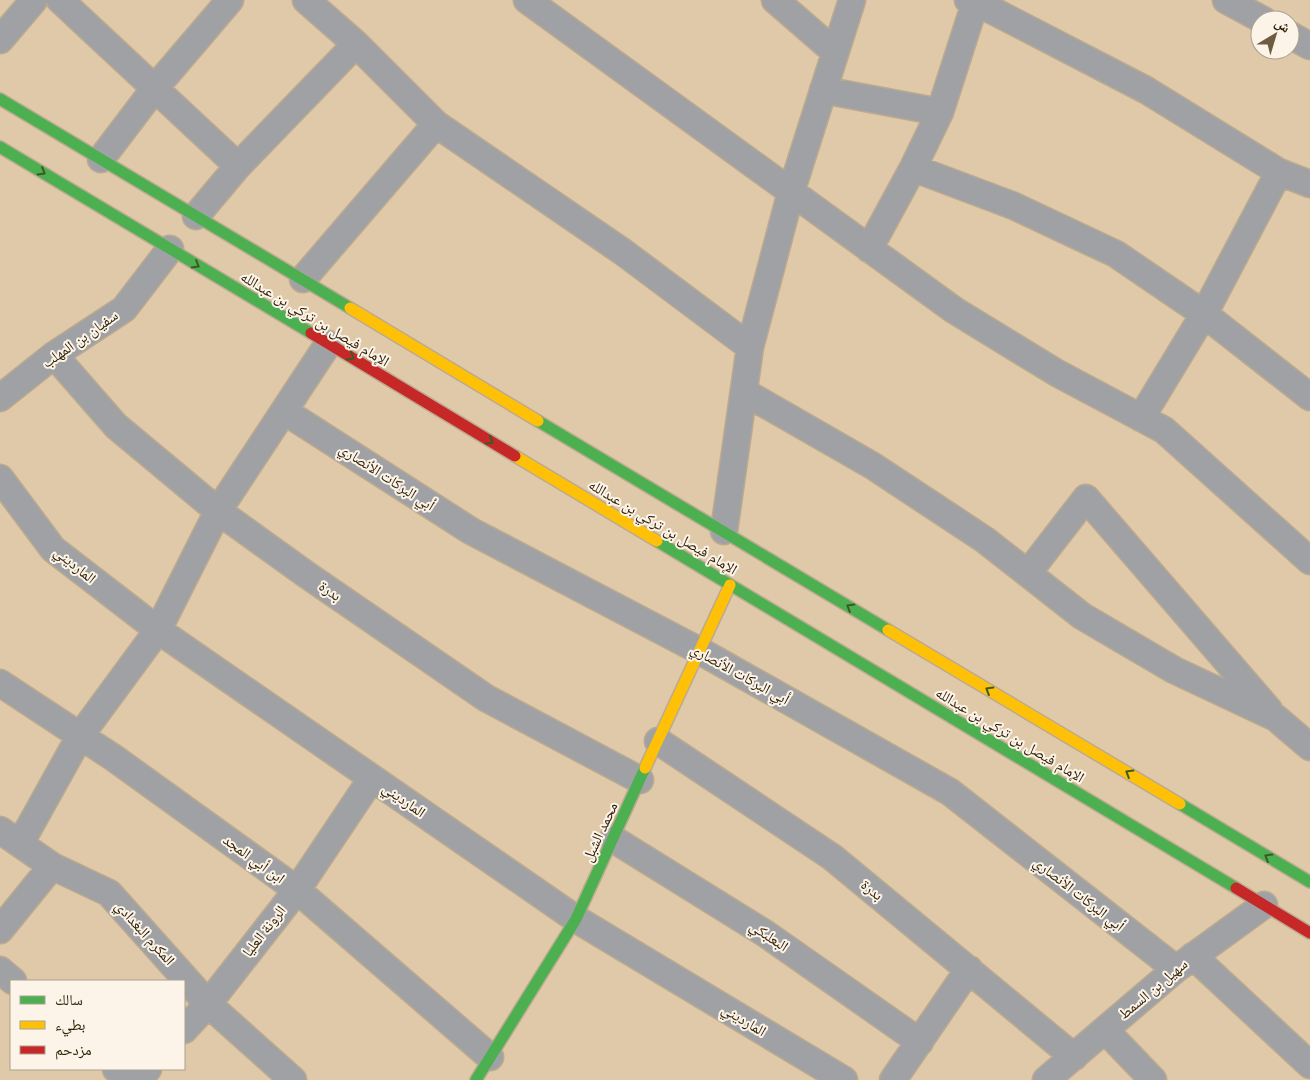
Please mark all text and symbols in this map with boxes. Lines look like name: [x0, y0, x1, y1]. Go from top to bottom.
north arrow: [1250, 10, 1300, 60]
text: ش: [1272, 14, 1294, 37]
one-way arrow: [36, 166, 45, 176]
one-way arrow: [191, 258, 200, 268]
street label: الإمام فيصل بن تركي بن عبدالله: [236, 268, 392, 373]
street label: سفيان بن المهلب: [39, 306, 122, 373]
one-way arrow: [345, 351, 354, 361]
one-way arrow: [484, 434, 493, 444]
street label: أبي البركات الأنصاري: [334, 439, 438, 517]
street label: الإمام فيصل بن تركي بن عبدالله: [584, 476, 740, 581]
street label: المارديني: [49, 543, 100, 589]
street label: بدرة: [315, 577, 345, 605]
one-way arrow: [846, 603, 855, 613]
street label: أبي البركات الأنصاري: [686, 639, 793, 711]
street label: الإمام فيصل بن تركي بن عبدالله: [931, 684, 1087, 789]
one-way arrow: [986, 687, 995, 697]
one-way arrow: [1125, 770, 1134, 780]
street label: المارديني: [377, 779, 429, 824]
street label: محمد الشبل: [578, 799, 623, 865]
street label: ابن أبي المجد: [218, 831, 288, 890]
street label: أبي البركات الأنصاري: [1028, 853, 1128, 937]
one-way arrow: [1265, 853, 1274, 863]
street label: بدرة: [857, 876, 887, 904]
street label: المكرم البغدادي: [109, 897, 179, 971]
street label: الرونة العليا: [238, 902, 290, 960]
street label: البعلبكي: [745, 917, 792, 958]
street label: سهيل بن السمط: [1115, 955, 1192, 1024]
legend: [10, 980, 185, 1070]
text: سالك: [55, 991, 83, 1009]
street label: المارديني: [717, 1000, 769, 1043]
text: بطيء: [55, 1016, 85, 1037]
text: مزدحم: [55, 1041, 92, 1060]

